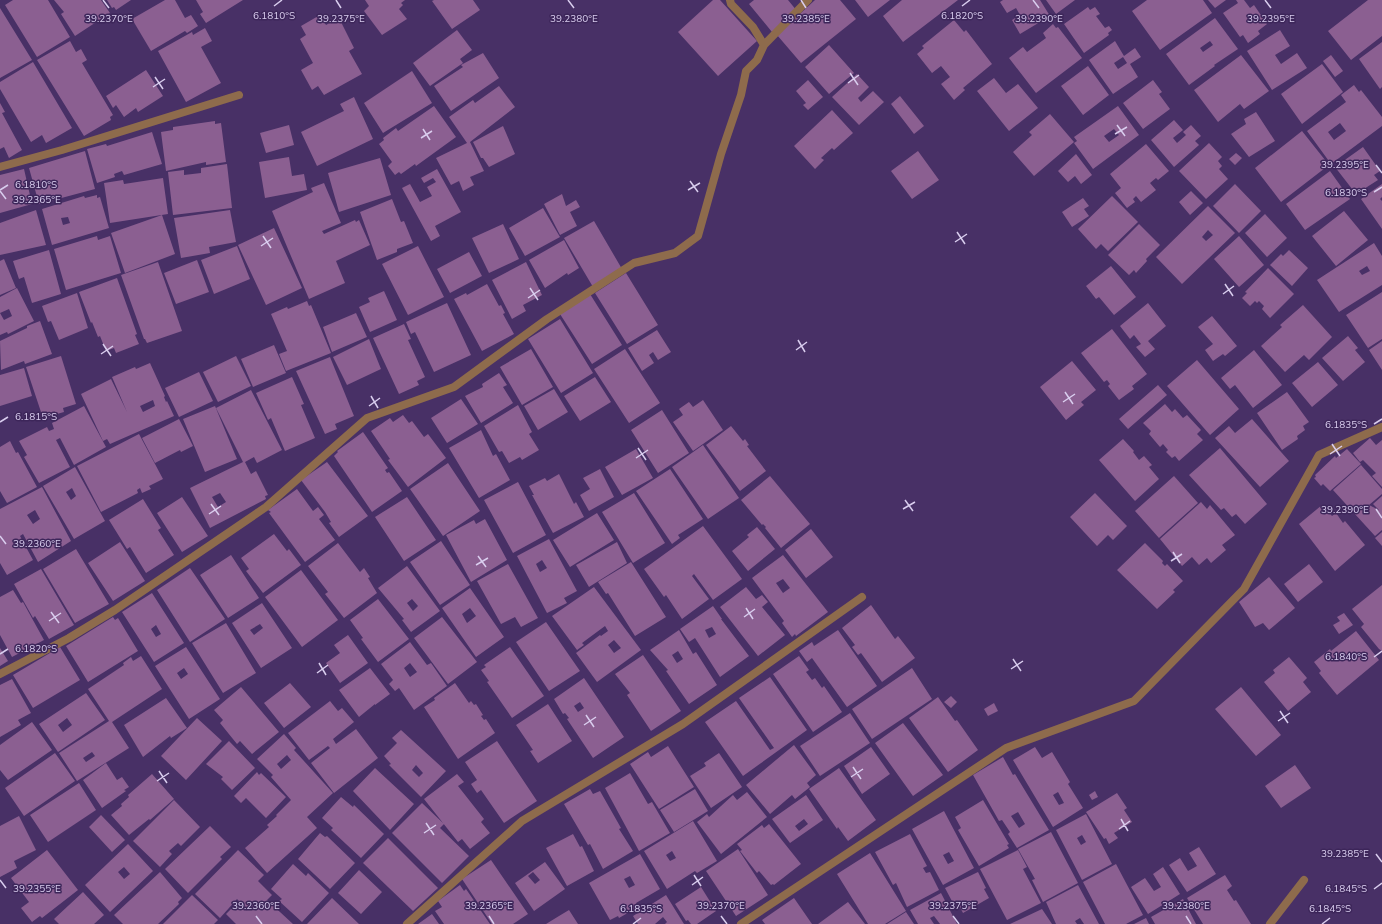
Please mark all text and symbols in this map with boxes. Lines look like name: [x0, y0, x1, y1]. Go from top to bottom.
text: 6.1810°S: [253, 9, 295, 23]
text: 6.1820°S: [941, 9, 983, 23]
text: 39.2370°E: [85, 12, 133, 26]
text: 39.2375°E: [317, 12, 365, 26]
text: 39.2380°E: [550, 12, 598, 26]
text: 39.2385°E: [782, 12, 830, 26]
text: 39.2390°E: [1015, 12, 1063, 26]
text: 39.2395°E: [1247, 12, 1295, 26]
text: 39.2395°E: [1321, 158, 1369, 172]
text: 6.1810°S: [15, 178, 57, 192]
text: 6.1830°S: [1325, 186, 1367, 200]
text: 39.2365°E: [13, 193, 61, 207]
text: 6.1815°S: [15, 410, 57, 424]
text: 6.1835°S: [1325, 418, 1367, 432]
text: 39.2390°E: [1321, 503, 1369, 517]
text: 39.2360°E: [13, 537, 61, 551]
text: 6.1820°S: [15, 642, 57, 656]
text: 6.1840°S: [1325, 650, 1367, 664]
text: 39.2385°E: [1321, 847, 1369, 861]
text: 39.2355°E: [13, 882, 61, 896]
text: 6.1845°S: [1325, 882, 1367, 896]
text: 39.2360°E: [232, 899, 280, 913]
text: 39.2365°E: [465, 899, 513, 913]
text: 39.2370°E: [697, 899, 745, 913]
text: 39.2375°E: [929, 899, 977, 913]
text: 39.2380°E: [1162, 899, 1210, 913]
text: 6.1835°S: [620, 902, 662, 916]
text: 6.1845°S: [1309, 902, 1351, 916]

